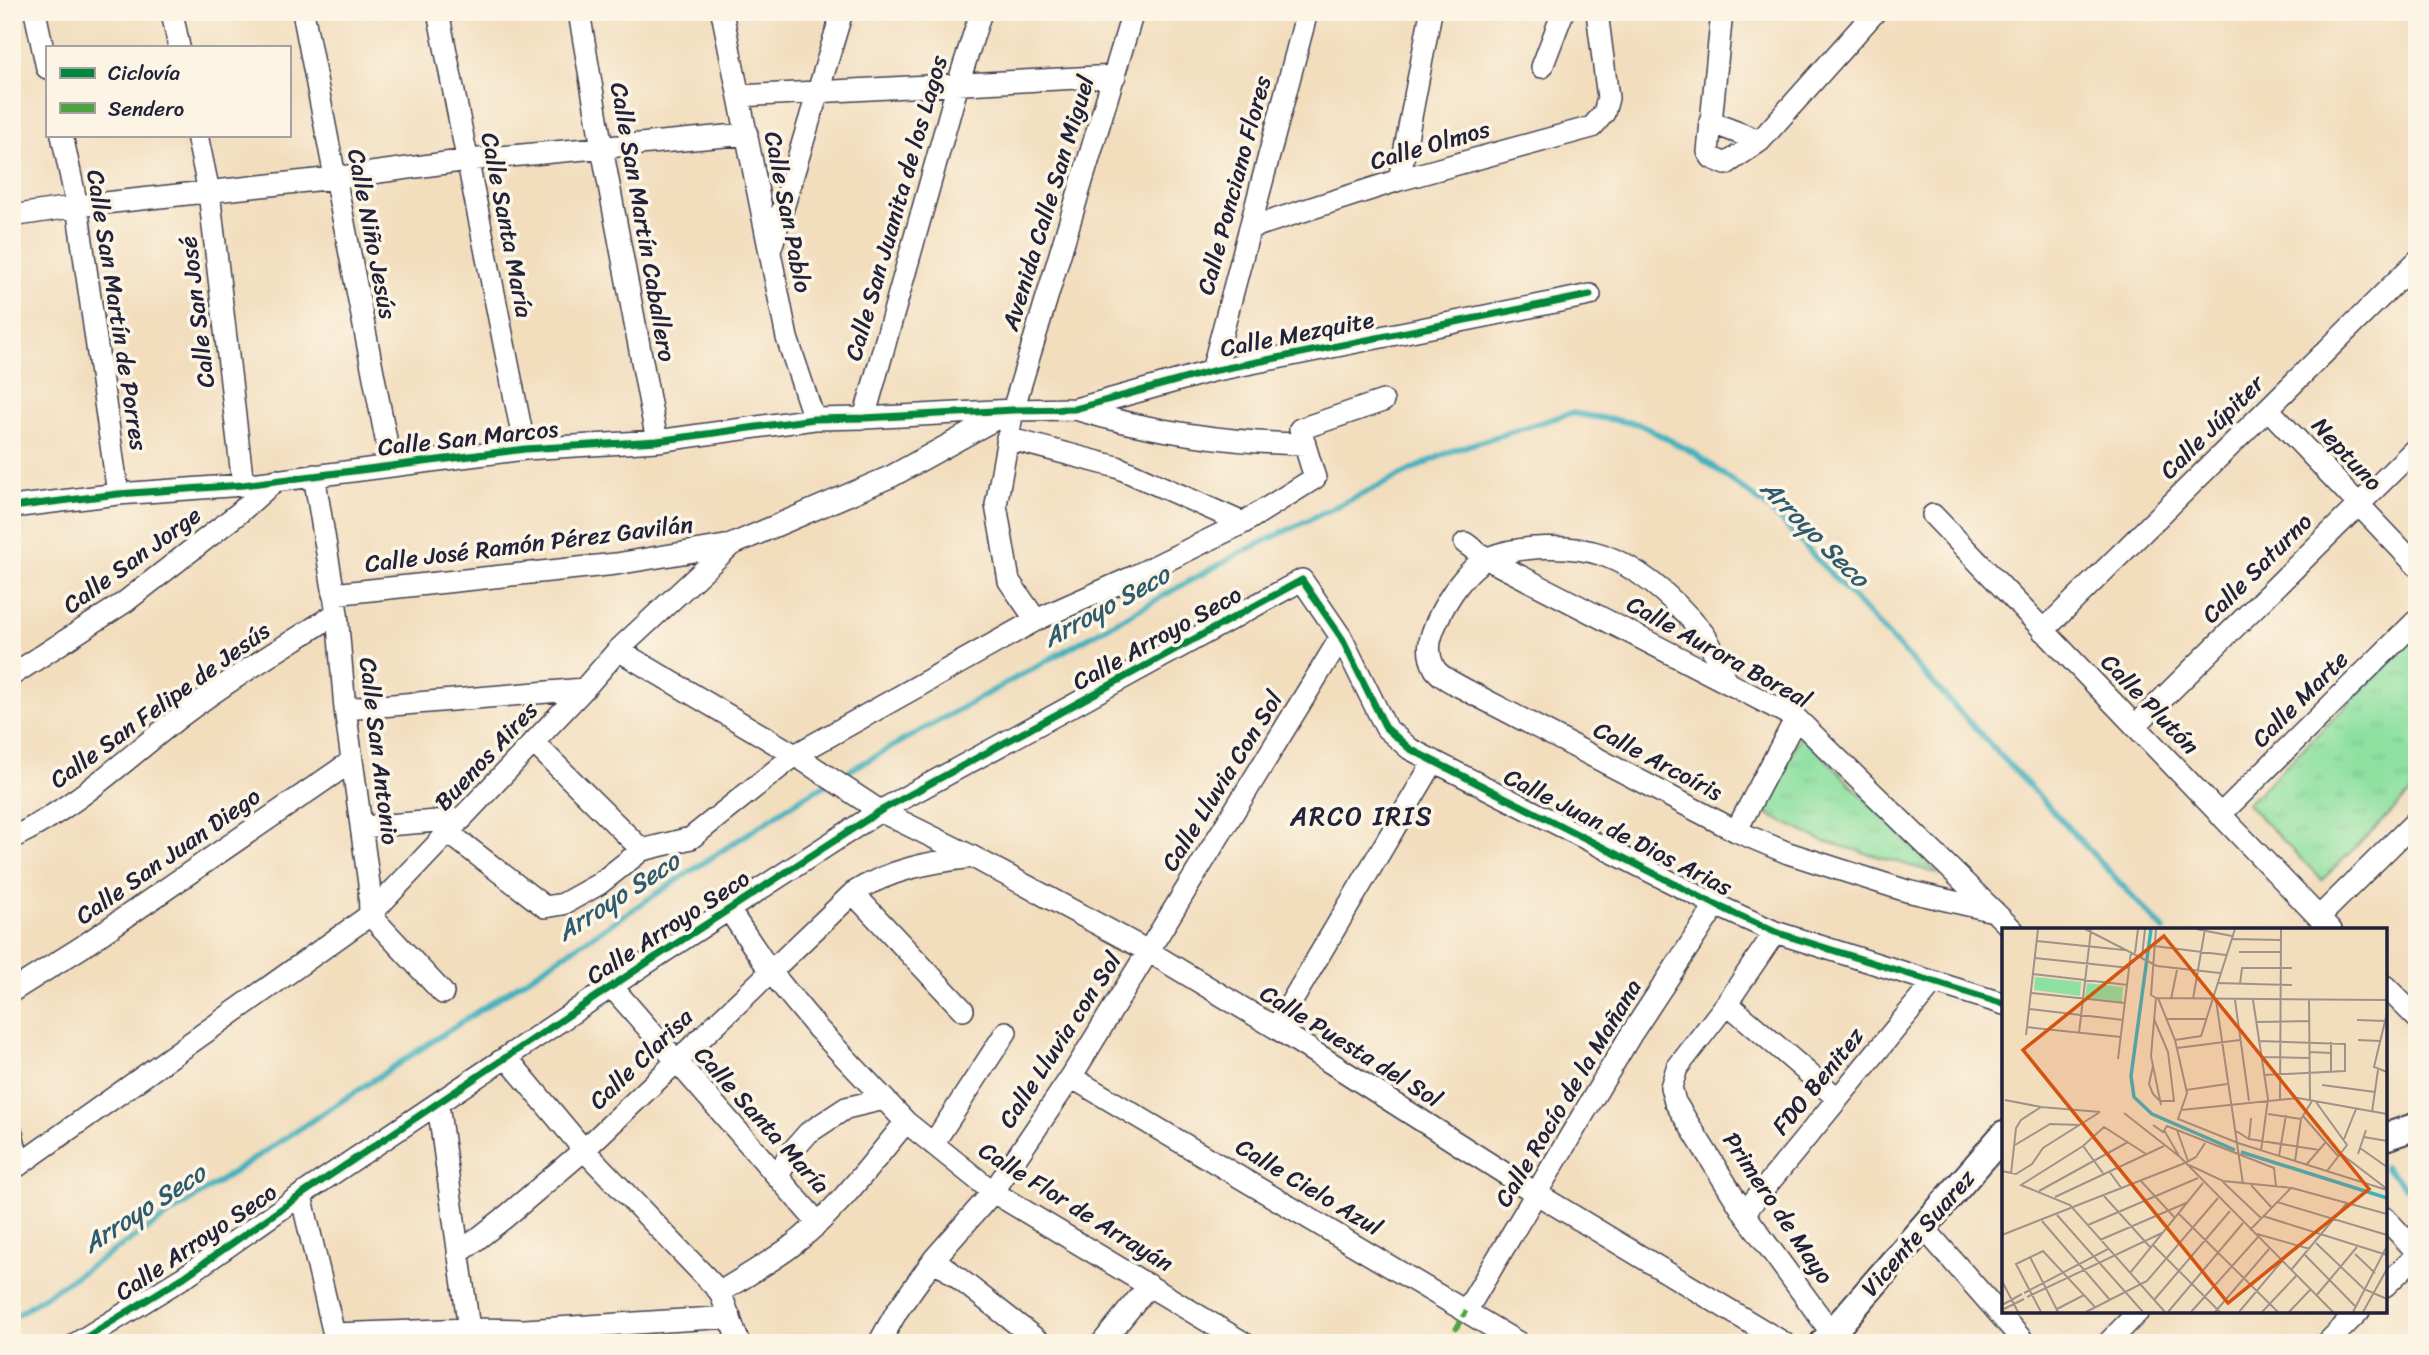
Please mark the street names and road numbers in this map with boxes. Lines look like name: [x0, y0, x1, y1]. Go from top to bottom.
street label: Calle San Juanita de los Lagos: [832, 49, 960, 366]
street label: Avenida Calle San Miguel: [989, 69, 1107, 337]
street label: Calle Ponciano Flores: [1185, 71, 1283, 299]
street label: Calle San Martín Caballero: [598, 79, 688, 365]
street label: Calle Olmos: [1365, 108, 1495, 182]
street label: Calle San Pablo: [752, 128, 824, 296]
street label: Calle Santa María: [468, 129, 546, 321]
street label: Calle Niño Jesús: [335, 145, 409, 323]
street label: Calle San Martín de Porres: [74, 167, 160, 454]
street label: Calle San José: [167, 234, 227, 390]
street label: Calle Mezquite: [1216, 298, 1378, 369]
street label: Calle Júpiter: [2149, 363, 2276, 490]
street label: Neptuno: [2301, 407, 2393, 501]
street label: Calle San Marcos: [376, 408, 560, 468]
street label: Calle San Jorge: [54, 495, 210, 625]
street label: Calle Saturno: [2191, 502, 2323, 634]
street label: Calle José Ramón Pérez Gavilán: [363, 503, 696, 585]
street label: Calle Arroyo Seco: [1064, 574, 1250, 702]
street label: Calle Aurora Boreal: [1619, 584, 1820, 721]
street label: Calle San Felipe de Jesús: [41, 610, 279, 800]
street label: Calle Marte: [2241, 640, 2359, 758]
street label: Calle Plutón: [2090, 643, 2210, 765]
street label: Calle San Antonio: [347, 655, 411, 847]
street label: Calle Lluvia Con Sol: [1150, 681, 1295, 880]
street label: Buenos Aires: [424, 691, 549, 821]
street label: Calle Arcoíris: [1586, 709, 1731, 813]
street label: Calle Juan de Dios Arias: [1496, 756, 1741, 908]
street label: Calle San Juan Diego: [66, 776, 270, 936]
street label: Calle Arroyo Seco: [577, 858, 759, 996]
street label: Calle Lluvia con Sol: [987, 942, 1134, 1137]
street label: Calle Rocío de la Mañana: [1483, 970, 1653, 1216]
street label: Calle Puesta del Sol: [1251, 973, 1452, 1120]
street label: Calle Clarisa: [579, 997, 704, 1120]
street label: FDO Benitez: [1761, 1017, 1876, 1145]
street label: Calle Santa María: [683, 1036, 841, 1204]
street label: Primero de Mayo: [1711, 1123, 1845, 1293]
street label: Calle Cielo Azul: [1227, 1126, 1392, 1248]
street label: Calle Flor de Arrayán: [970, 1130, 1182, 1284]
street label: Vicente Suarez: [1850, 1159, 1986, 1307]
street label: Calle Arroyo Seco: [106, 1172, 286, 1312]

